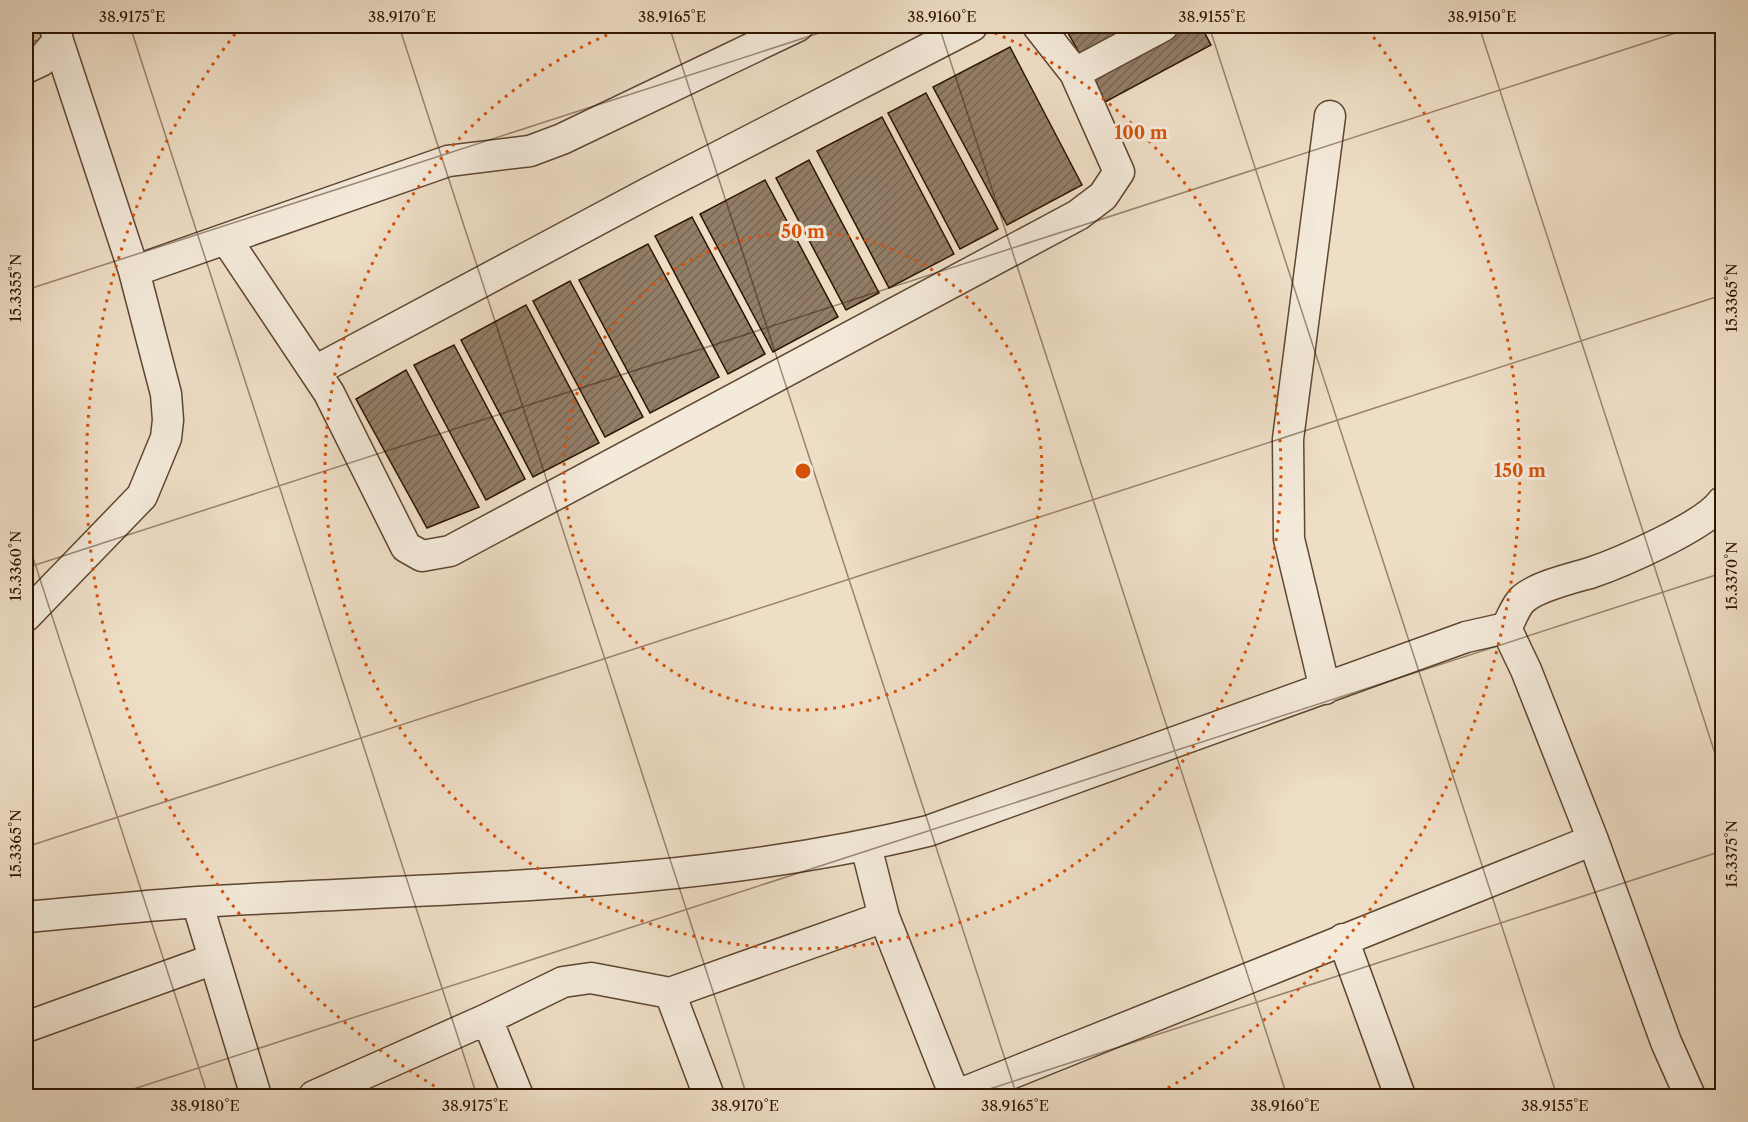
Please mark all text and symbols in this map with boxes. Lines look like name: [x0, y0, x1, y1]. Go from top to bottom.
text: 38.9175°E: [99, 7, 165, 26]
text: 38.9170°E: [368, 7, 436, 26]
text: 38.9165°E: [638, 7, 706, 26]
text: 38.9160°E: [907, 7, 977, 26]
text: 38.9155°E: [1178, 7, 1246, 26]
text: 38.9150°E: [1448, 7, 1516, 26]
text: 100 m: [1114, 122, 1168, 144]
text: 50 m: [781, 221, 825, 243]
text: 15.3355°N: [6, 254, 25, 322]
text: 15.3365°N: [1722, 263, 1741, 333]
text: 150 m: [1494, 460, 1546, 482]
centre of rings: [793, 461, 813, 481]
text: 15.3360°N: [6, 531, 25, 601]
text: 15.3370°N: [1722, 541, 1741, 611]
text: 15.3365°N: [6, 809, 25, 879]
text: 15.3375°N: [1722, 820, 1741, 888]
text: 38.9180°E: [170, 1096, 240, 1115]
text: 38.9175°E: [442, 1096, 508, 1115]
text: 38.9170°E: [711, 1096, 779, 1115]
text: 38.9165°E: [981, 1096, 1049, 1115]
text: 38.9160°E: [1250, 1096, 1320, 1115]
text: 38.9155°E: [1521, 1096, 1589, 1115]

